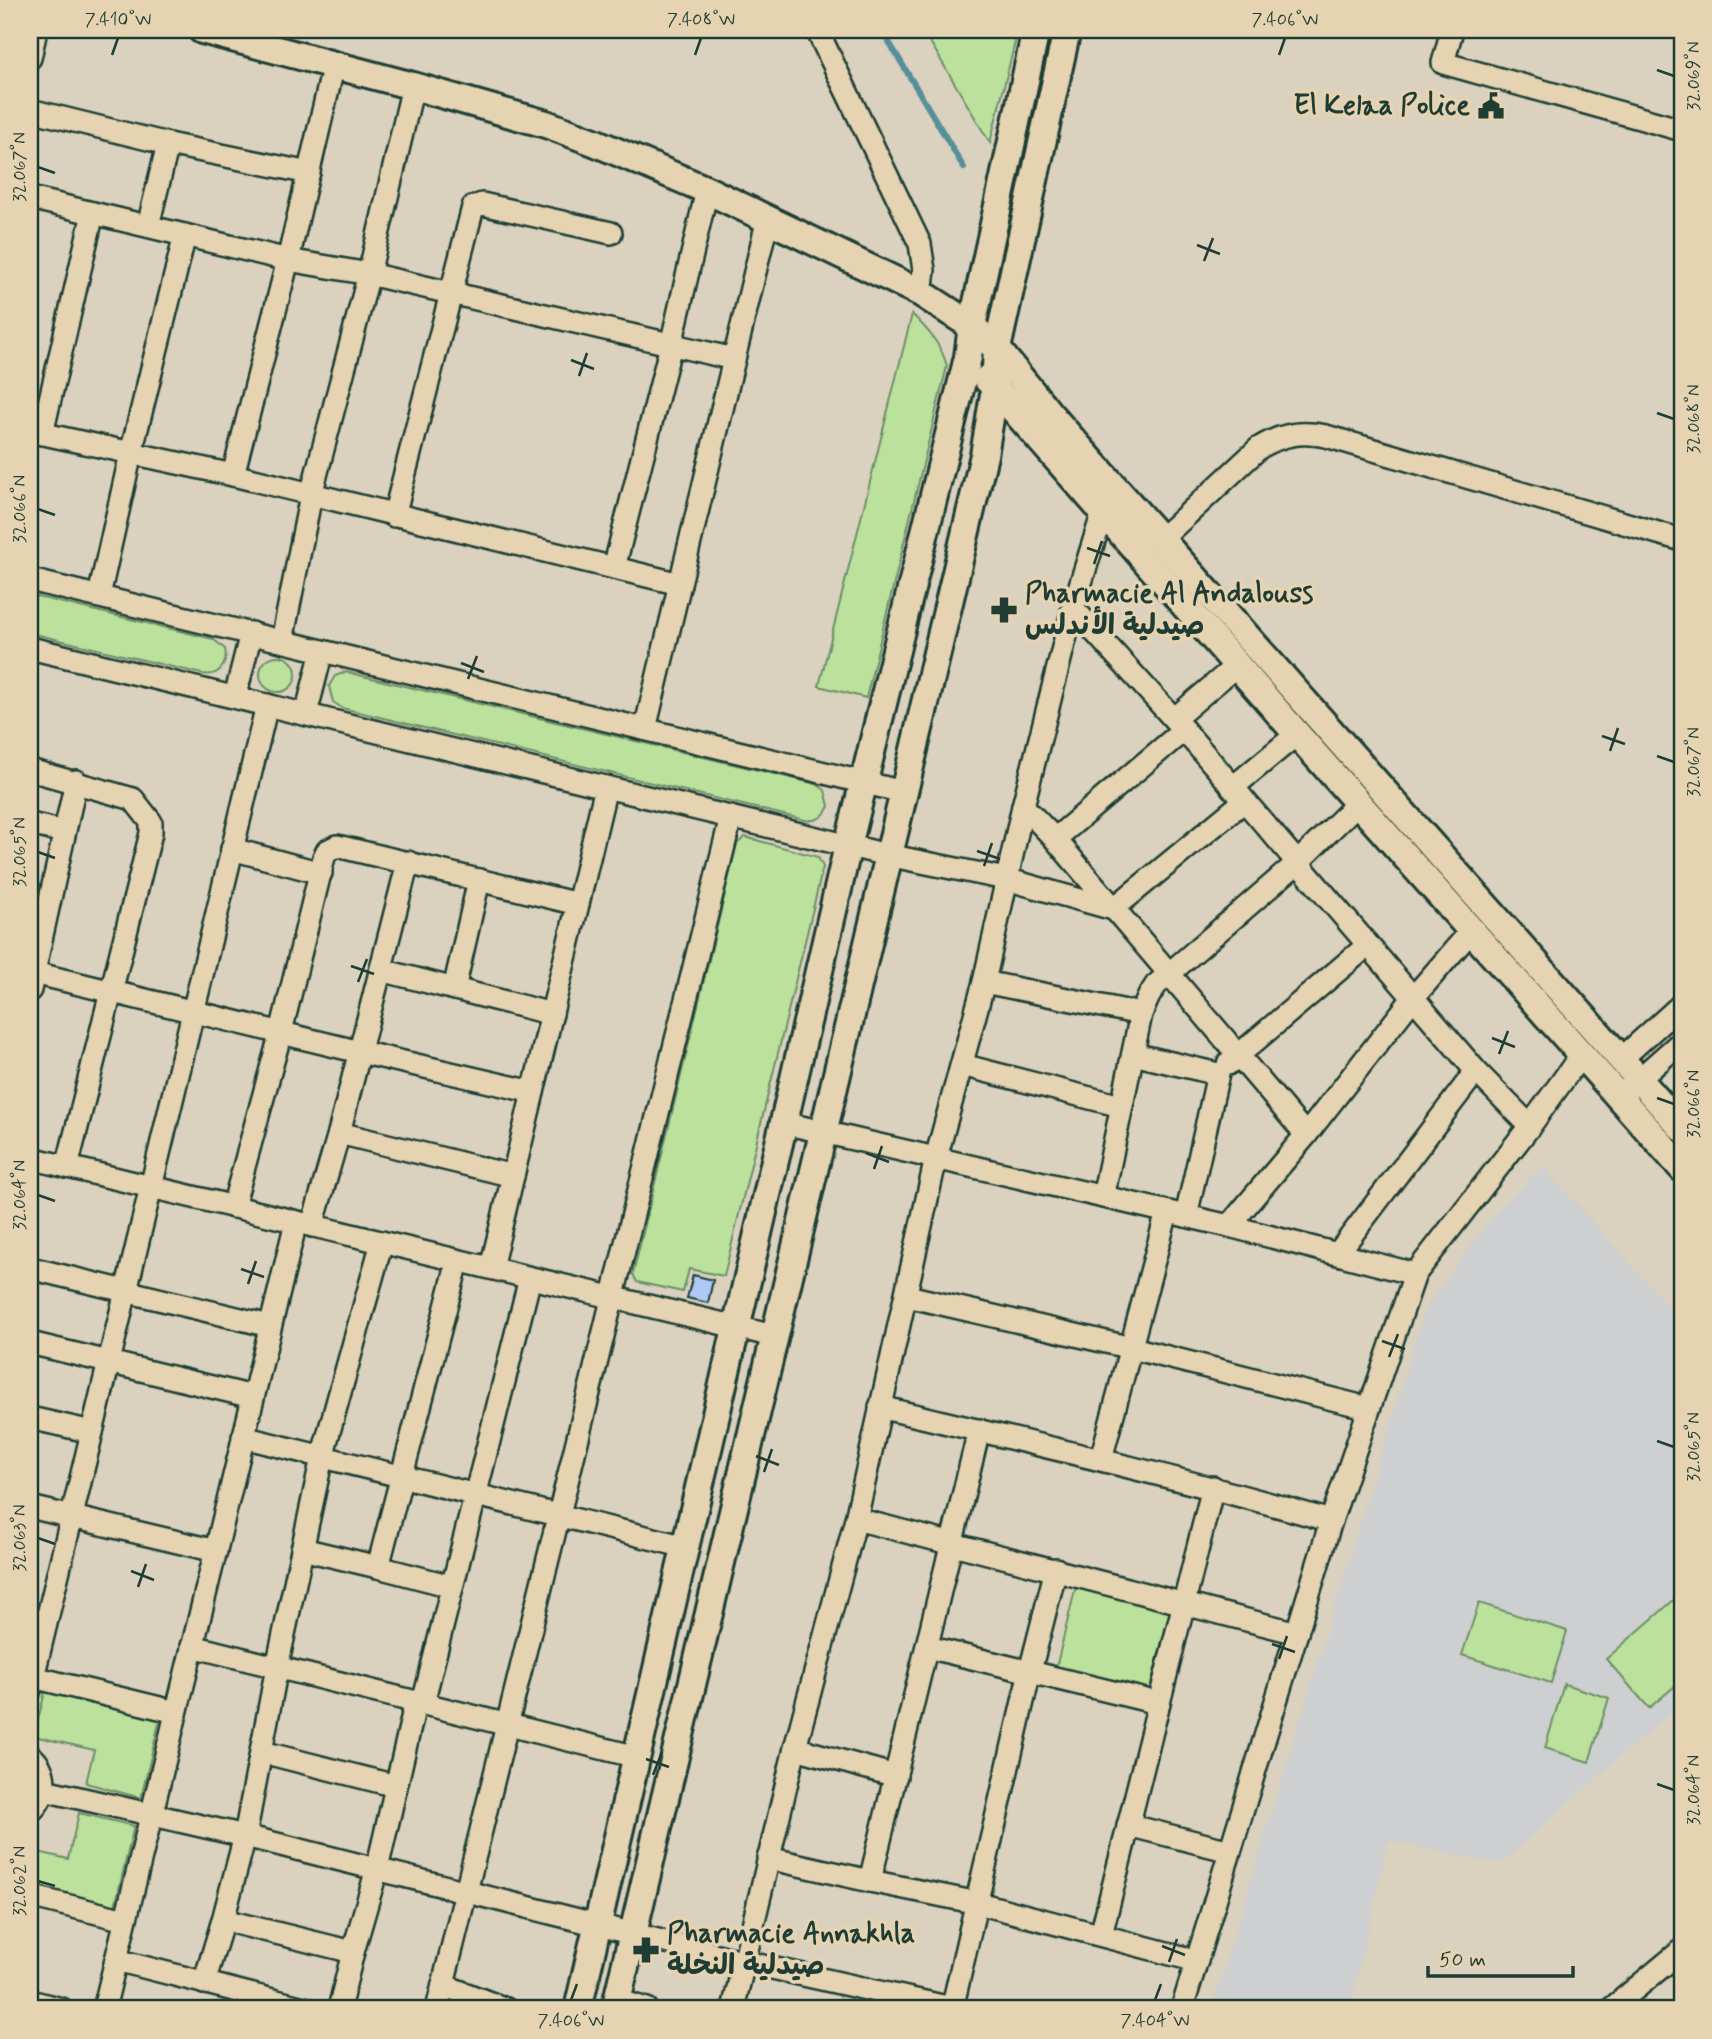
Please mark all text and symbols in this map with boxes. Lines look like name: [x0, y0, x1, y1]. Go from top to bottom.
text: 7.410°W: [85, 8, 151, 32]
text: 7.408°W: [667, 8, 735, 32]
text: 7.406°W: [1252, 8, 1318, 32]
text: 32.069°N: [1682, 41, 1706, 111]
place label: El Kelaa Police: [1294, 88, 1470, 125]
public building icon: El Kelaa Police: [1476, 91, 1506, 121]
text: 32.067°N: [8, 132, 32, 202]
text: 32.068°N: [1682, 384, 1706, 454]
text: 32.066°N: [8, 475, 32, 543]
place label: Pharmacie Al Andalouss صيدلية الأندلس: [1025, 576, 1313, 645]
pharmacy icon: Pharmacie Al Andalouss صيدلية الأندلس: [989, 595, 1019, 625]
text: 32.067°N: [1682, 727, 1706, 797]
text: 32.065°N: [8, 817, 32, 887]
text: 32.066°N: [1682, 1070, 1706, 1138]
text: 32.064°N: [8, 1160, 32, 1230]
text: 32.065°N: [1682, 1412, 1706, 1482]
text: 32.063°N: [8, 1504, 32, 1572]
text: 32.064°N: [1682, 1755, 1706, 1825]
text: 32.062°N: [8, 1846, 32, 1916]
place label: Pharmacie Annakhla صيدلية النخلة: [667, 1916, 915, 1985]
scale bar: [1428, 1934, 1574, 1978]
pharmacy icon: Pharmacie Annakhla صيدلية النخلة: [631, 1935, 661, 1965]
text: 50 m: [1439, 1946, 1486, 1974]
text: 7.406°W: [538, 2009, 604, 2033]
text: 7.404°W: [1121, 2009, 1189, 2033]

